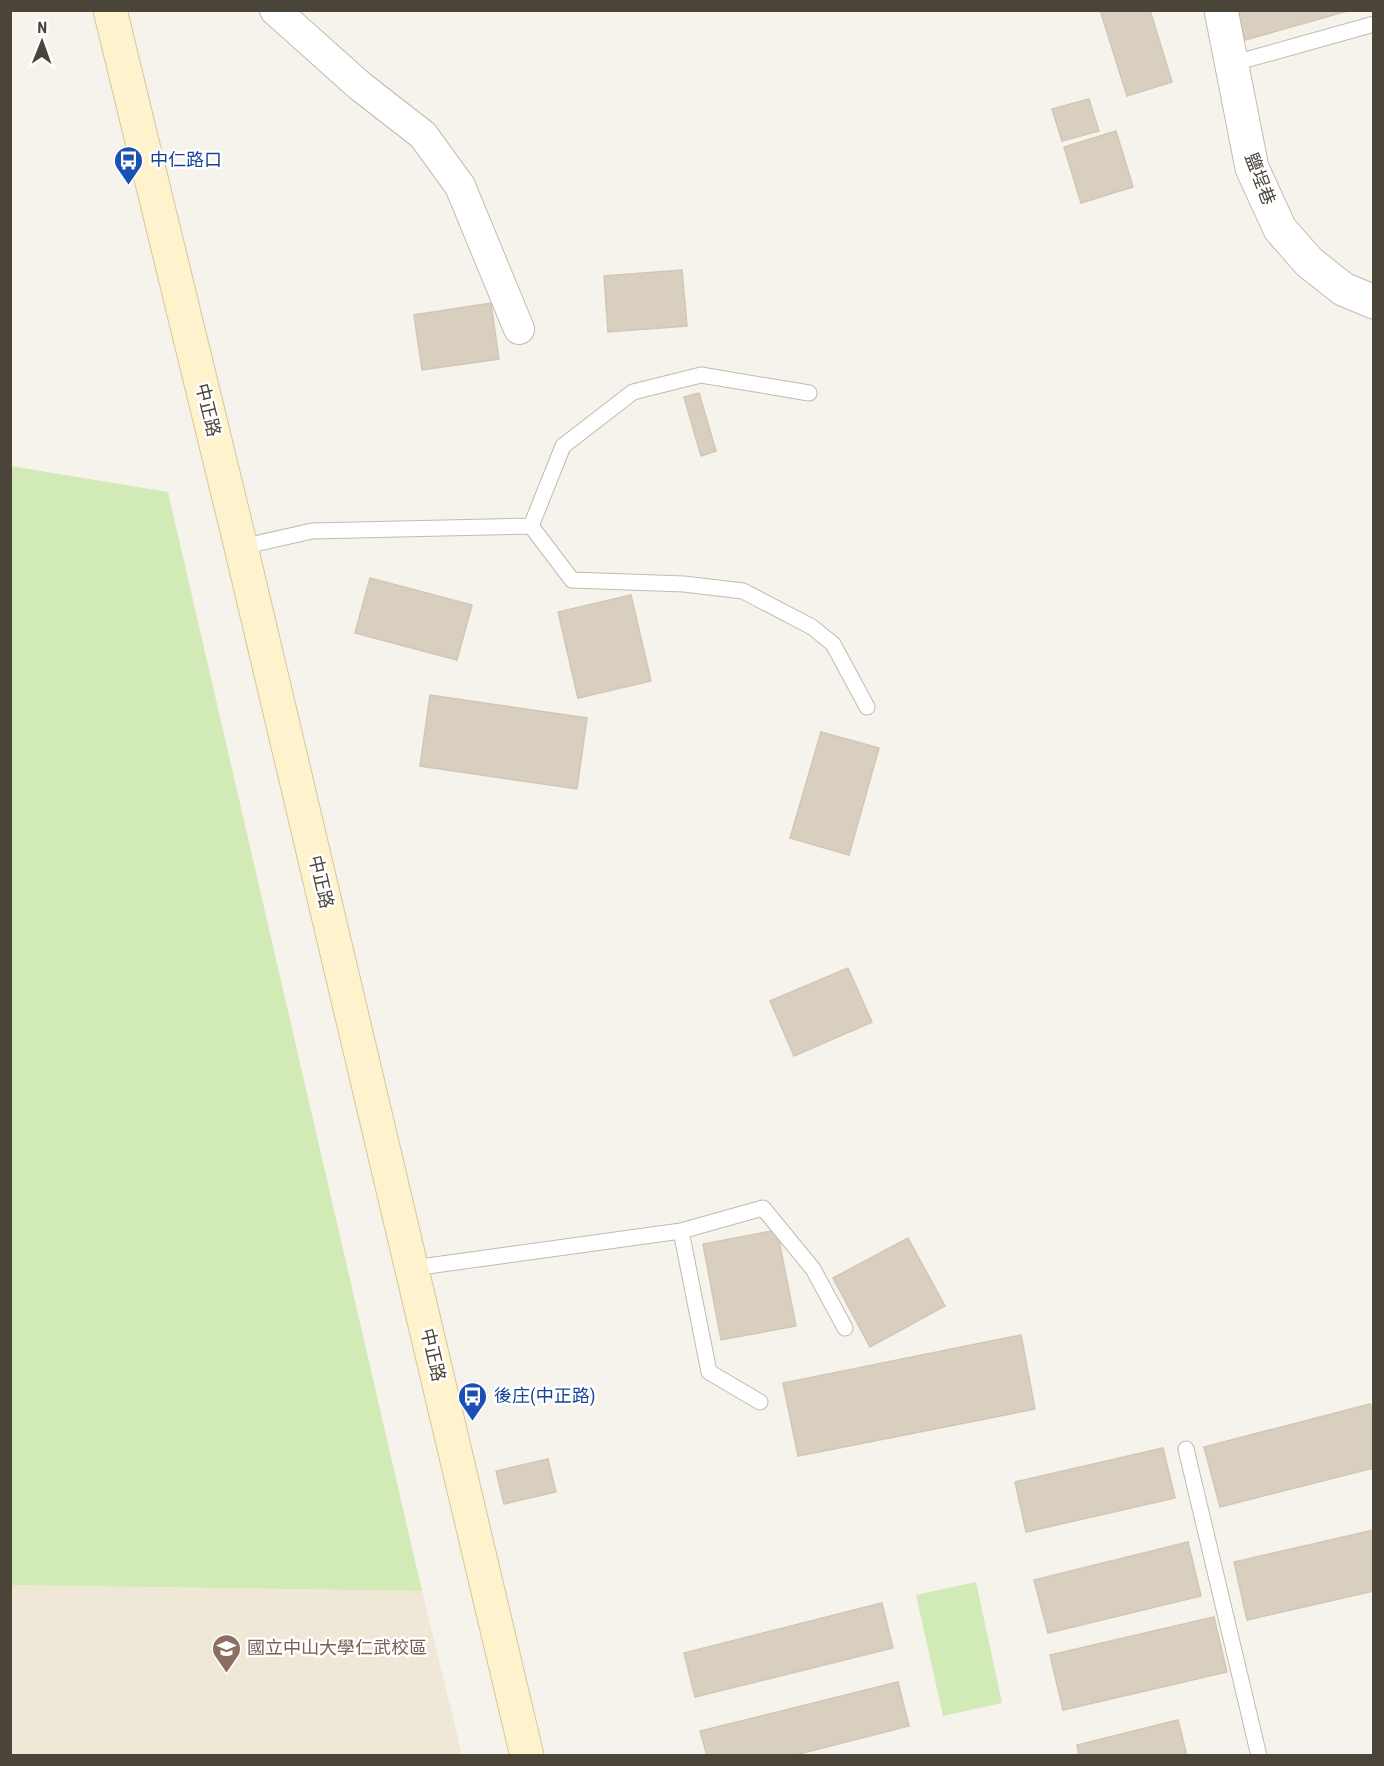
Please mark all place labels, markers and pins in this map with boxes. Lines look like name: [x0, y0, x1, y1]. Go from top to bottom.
bus stop icon: 中仁路口: [113, 144, 145, 186]
place label: 中仁路口: [150, 149, 222, 170]
bus stop icon: 後庄(中正路): [457, 1380, 489, 1422]
place label: 後庄(中正路): [494, 1385, 595, 1407]
school or university icon: 國立中山大學仁武校區: [210, 1632, 242, 1674]
place label: 國立中山大學仁武校區: [247, 1637, 427, 1658]

